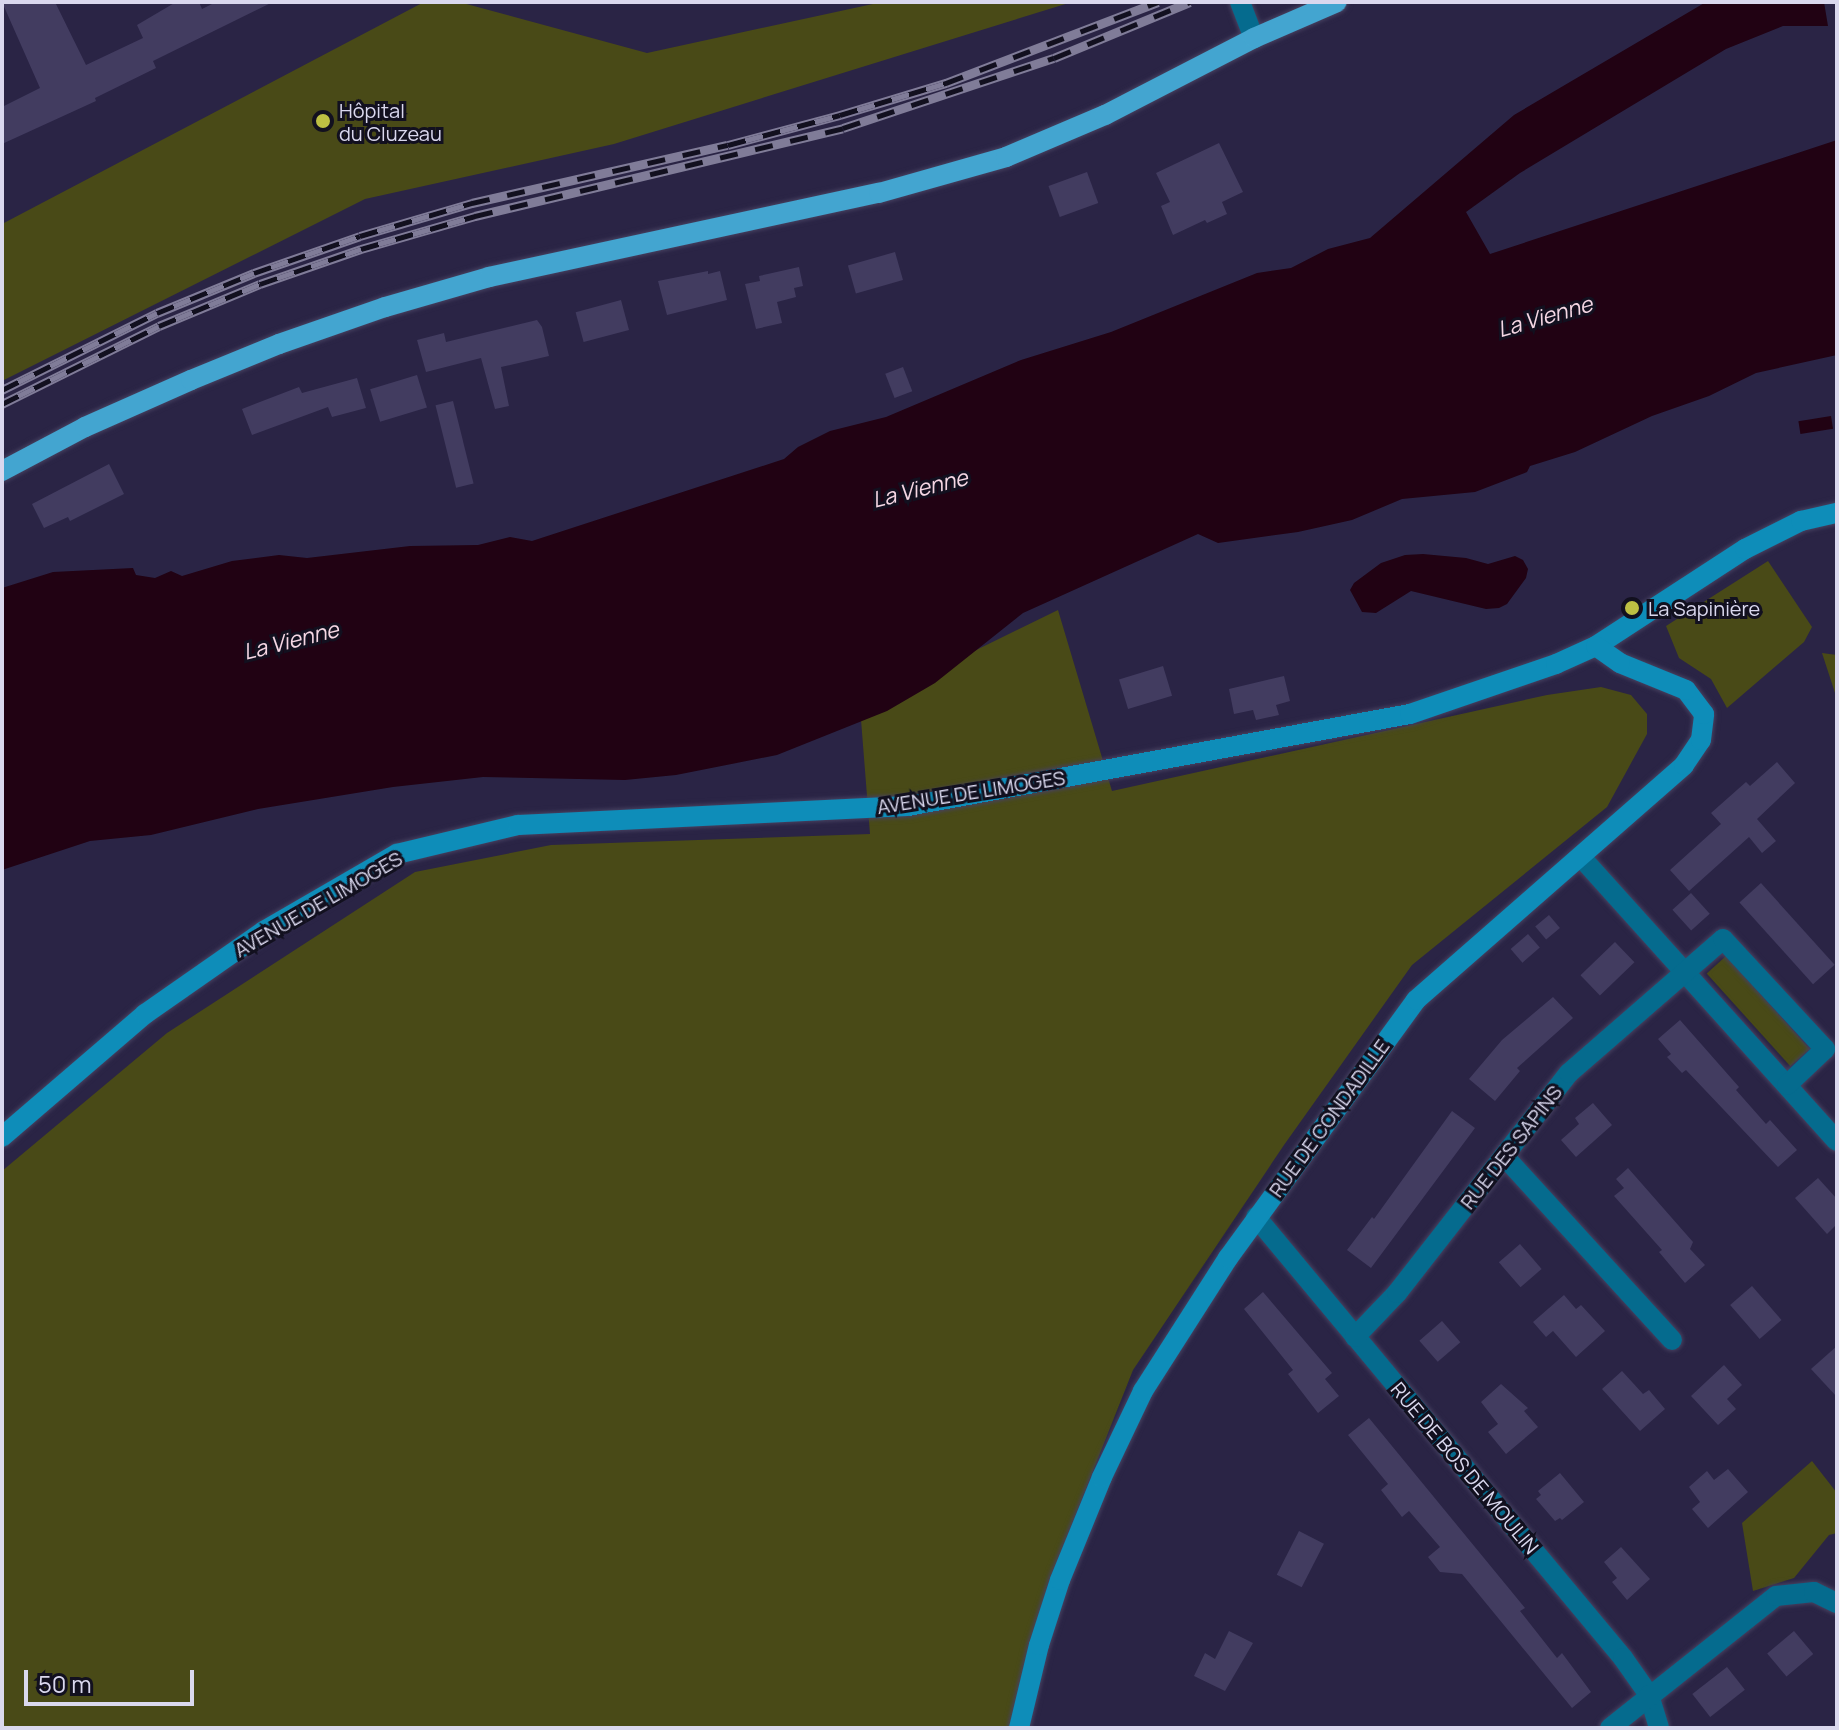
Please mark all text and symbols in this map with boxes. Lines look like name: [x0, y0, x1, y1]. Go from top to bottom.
place label: Hôpital du Cluzeau: [339, 98, 442, 145]
marker: Hôpital du Cluzeau: [314, 112, 332, 130]
water label: La Vienne: [1495, 291, 1595, 343]
water label: La Vienne: [870, 464, 970, 514]
place label: La Sapinière: [1648, 596, 1760, 620]
marker: La Sapinière: [1623, 599, 1641, 617]
water label: La Vienne: [241, 616, 341, 666]
street label: AVENUE DE LIMOGES: [875, 765, 1067, 819]
street label: AVENUE DE LIMOGES: [230, 846, 406, 962]
street label: RUE DE CONDADILLE: [1264, 1035, 1394, 1201]
street label: RUE DES SAPINS: [1455, 1080, 1567, 1214]
street label: RUE DE BOS DE MOULIN: [1386, 1377, 1544, 1559]
scale bar: [28, 1654, 198, 1704]
text: 50 m: [38, 1667, 92, 1700]

